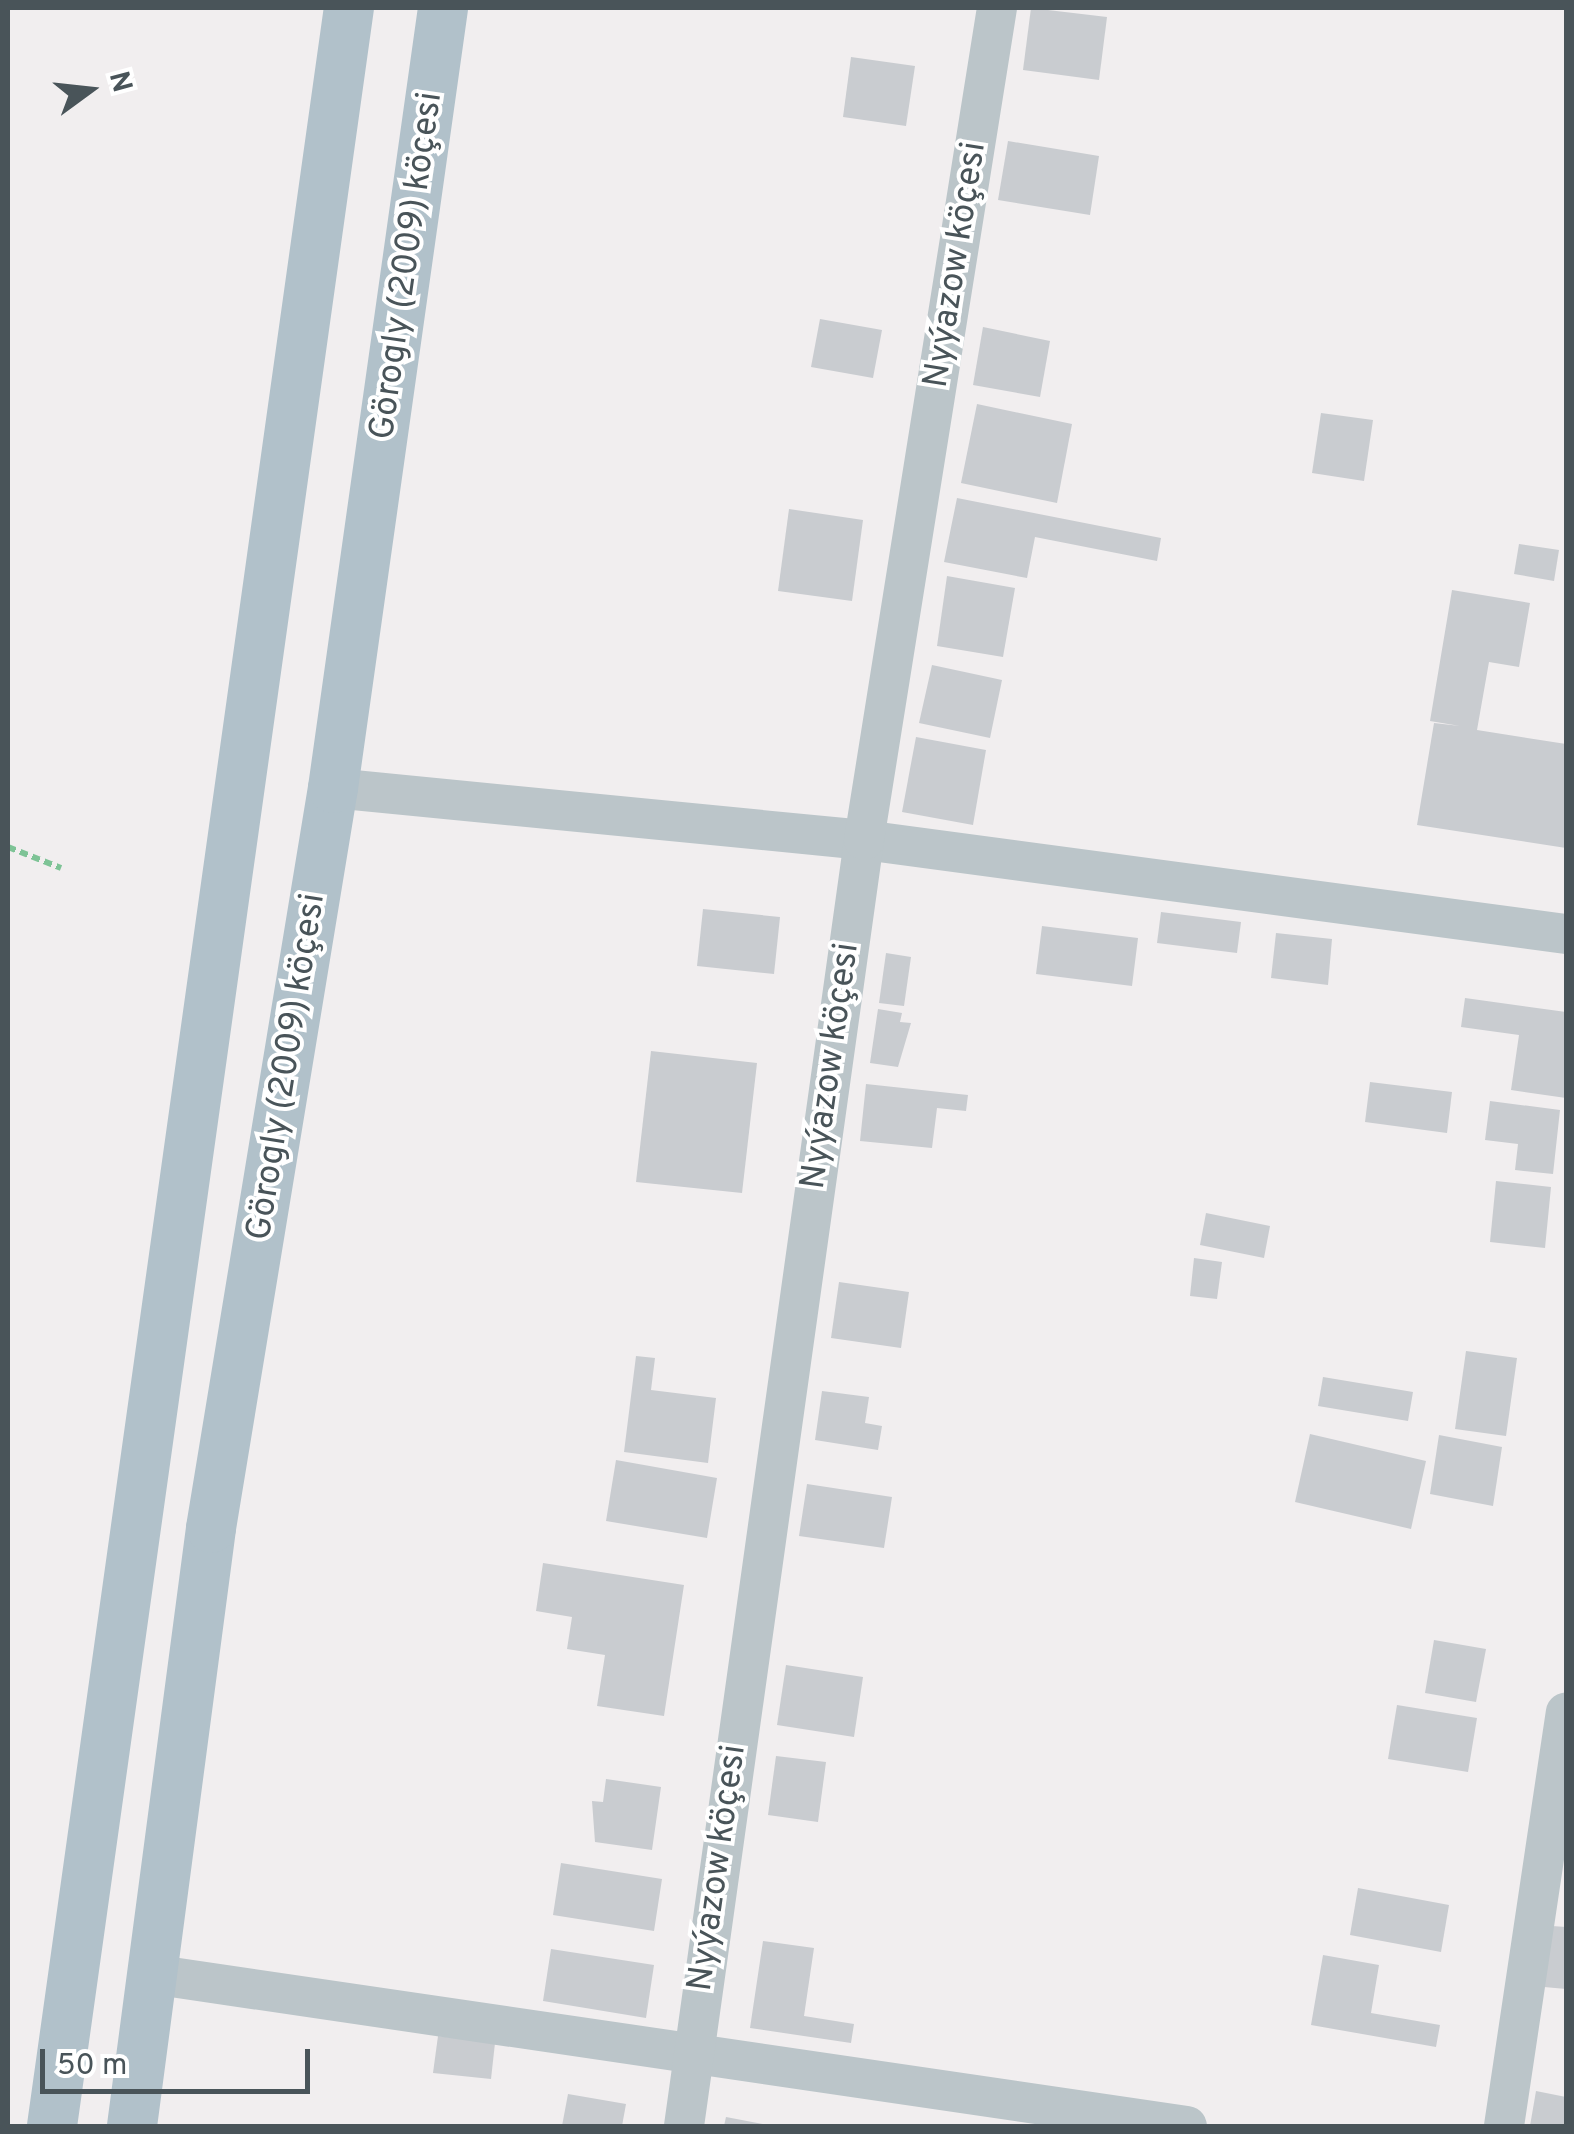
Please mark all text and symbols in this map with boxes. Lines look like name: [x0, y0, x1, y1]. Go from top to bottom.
north arrow: [40, 40, 140, 140]
text: N: [99, 68, 139, 97]
street label: Görogly (2009) köçesi: [362, 90, 452, 442]
street label: Nyýazow köçesi: [916, 139, 996, 391]
street label: Görogly (2009) köçesi: [239, 891, 335, 1243]
street label: Nyýazow köçesi: [793, 940, 869, 1192]
street label: Nyýazow köçesi: [680, 1742, 756, 1994]
scale bar: [45, 2029, 315, 2091]
text: 50 m: [57, 2048, 127, 2085]

